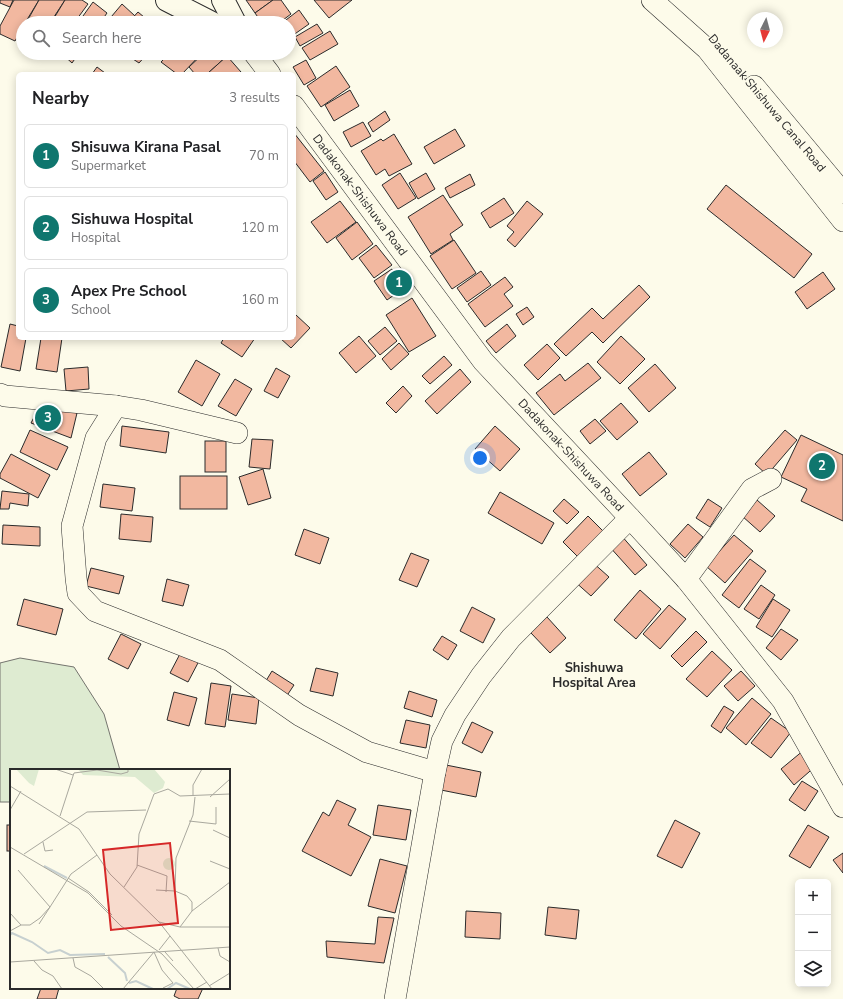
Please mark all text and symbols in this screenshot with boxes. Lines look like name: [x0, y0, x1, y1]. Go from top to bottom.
north arrow: [747, 12, 783, 48]
search box: [16, 16, 296, 60]
icon: search: [30, 27, 52, 49]
text: Search here: [62, 28, 142, 48]
street label: Dadanaak Shishuwa Canal Road: [705, 31, 829, 175]
text: Nearby: [32, 87, 89, 110]
text: 3 results: [229, 89, 280, 107]
street label: Dadakonak-Shishuwa Road: [309, 131, 411, 259]
text: Shisuwa Kirana Pasal: [71, 137, 221, 157]
text: 1: [42, 147, 50, 165]
text: 70 m: [249, 147, 279, 165]
text: Supermarket: [71, 157, 146, 175]
text: Sishuwa Hospital: [71, 209, 193, 229]
text: 2: [42, 219, 50, 237]
text: 120 m: [241, 219, 279, 237]
text: Hospital: [71, 229, 120, 247]
pin: 1: [386, 268, 412, 298]
text: Apex Pre School: [71, 281, 186, 301]
text: 3: [42, 291, 50, 309]
text: 160 m: [241, 291, 279, 309]
text: School: [71, 301, 111, 319]
street label: Dadakonak-Shishuwa Road: [515, 395, 627, 515]
pin: 3: [35, 403, 61, 433]
your location: [470, 448, 490, 468]
pin: 2: [809, 451, 835, 481]
district label: Shishuwa Hospital Area: [552, 659, 636, 692]
inset map: [10, 769, 230, 989]
map controls: [795, 879, 831, 987]
button: +: [795, 879, 831, 915]
button: −: [795, 915, 831, 951]
button: layers: [795, 951, 831, 987]

